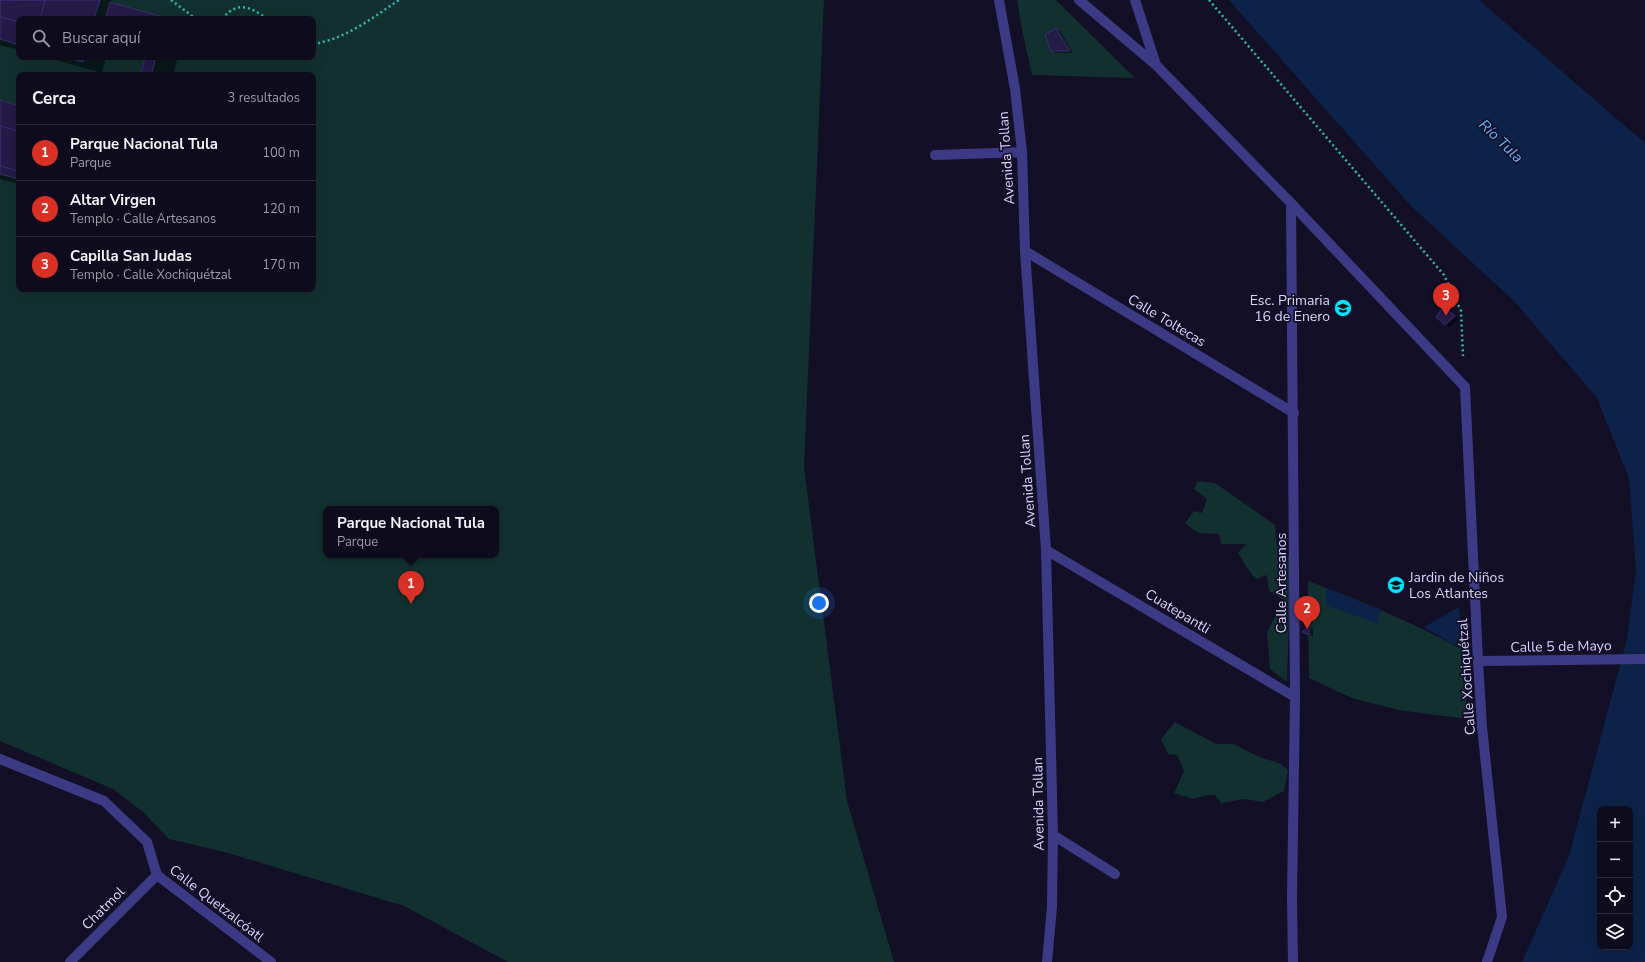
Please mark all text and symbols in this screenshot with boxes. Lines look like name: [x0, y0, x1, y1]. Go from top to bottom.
search box: [16, 16, 316, 60]
icon: search: [30, 27, 52, 49]
text: Buscar aquí: [62, 28, 140, 48]
text: Cerca: [32, 87, 76, 110]
text: 3 resultados: [228, 89, 300, 107]
street label: Avenida Tollan: [994, 111, 1019, 205]
water label: Río Tula: [1474, 115, 1528, 167]
text: Parque Nacional Tula: [70, 134, 218, 154]
text: 1: [41, 144, 49, 162]
text: 100 m: [262, 144, 300, 162]
text: Parque: [70, 154, 111, 172]
text: Altar Virgen: [70, 190, 156, 210]
text: 2: [41, 200, 49, 218]
text: 120 m: [262, 200, 300, 218]
text: Templo · Calle Artesanos: [70, 210, 216, 228]
text: Capilla San Judas: [70, 246, 192, 266]
text: 3: [41, 256, 49, 274]
text: 170 m: [262, 256, 300, 274]
text: Templo · Calle Xochiquétzal: [70, 266, 231, 284]
pin: 3: [1433, 283, 1459, 316]
street label: Calle Toltecas: [1124, 290, 1210, 351]
place label: Esc. Primaria 16 de Enero: [1250, 291, 1330, 326]
school or university icon: Esc. Primaria 16 de Enero: [1333, 298, 1353, 318]
street label: Avenida Tollan: [1015, 434, 1040, 528]
popup: [323, 506, 499, 558]
text: Parque Nacional Tula: [337, 513, 485, 533]
text: Parque: [337, 533, 378, 551]
street label: Calle Artesanos: [1272, 533, 1291, 633]
place label: Jardin de Niños Los Atlantes: [1408, 568, 1504, 603]
pin: 1: [398, 571, 424, 604]
school or university icon: Jardin de Niños Los Atlantes: [1386, 575, 1406, 595]
street label: Cuatepantli: [1142, 585, 1214, 638]
your location: [809, 593, 829, 613]
pin: 2: [1294, 596, 1320, 629]
street label: Calle Xochiquétzal: [1453, 617, 1480, 736]
street label: Calle 5 de Mayo: [1510, 636, 1612, 657]
street label: Avenida Tollan: [1028, 757, 1049, 851]
map controls: [1597, 806, 1633, 950]
button: +: [1597, 806, 1633, 842]
button: −: [1597, 842, 1633, 878]
street label: Calle Quetzalcóatl: [165, 860, 269, 947]
button: locate: [1597, 878, 1633, 914]
street label: Chatmol: [78, 882, 130, 934]
button: layers: [1597, 914, 1633, 950]

